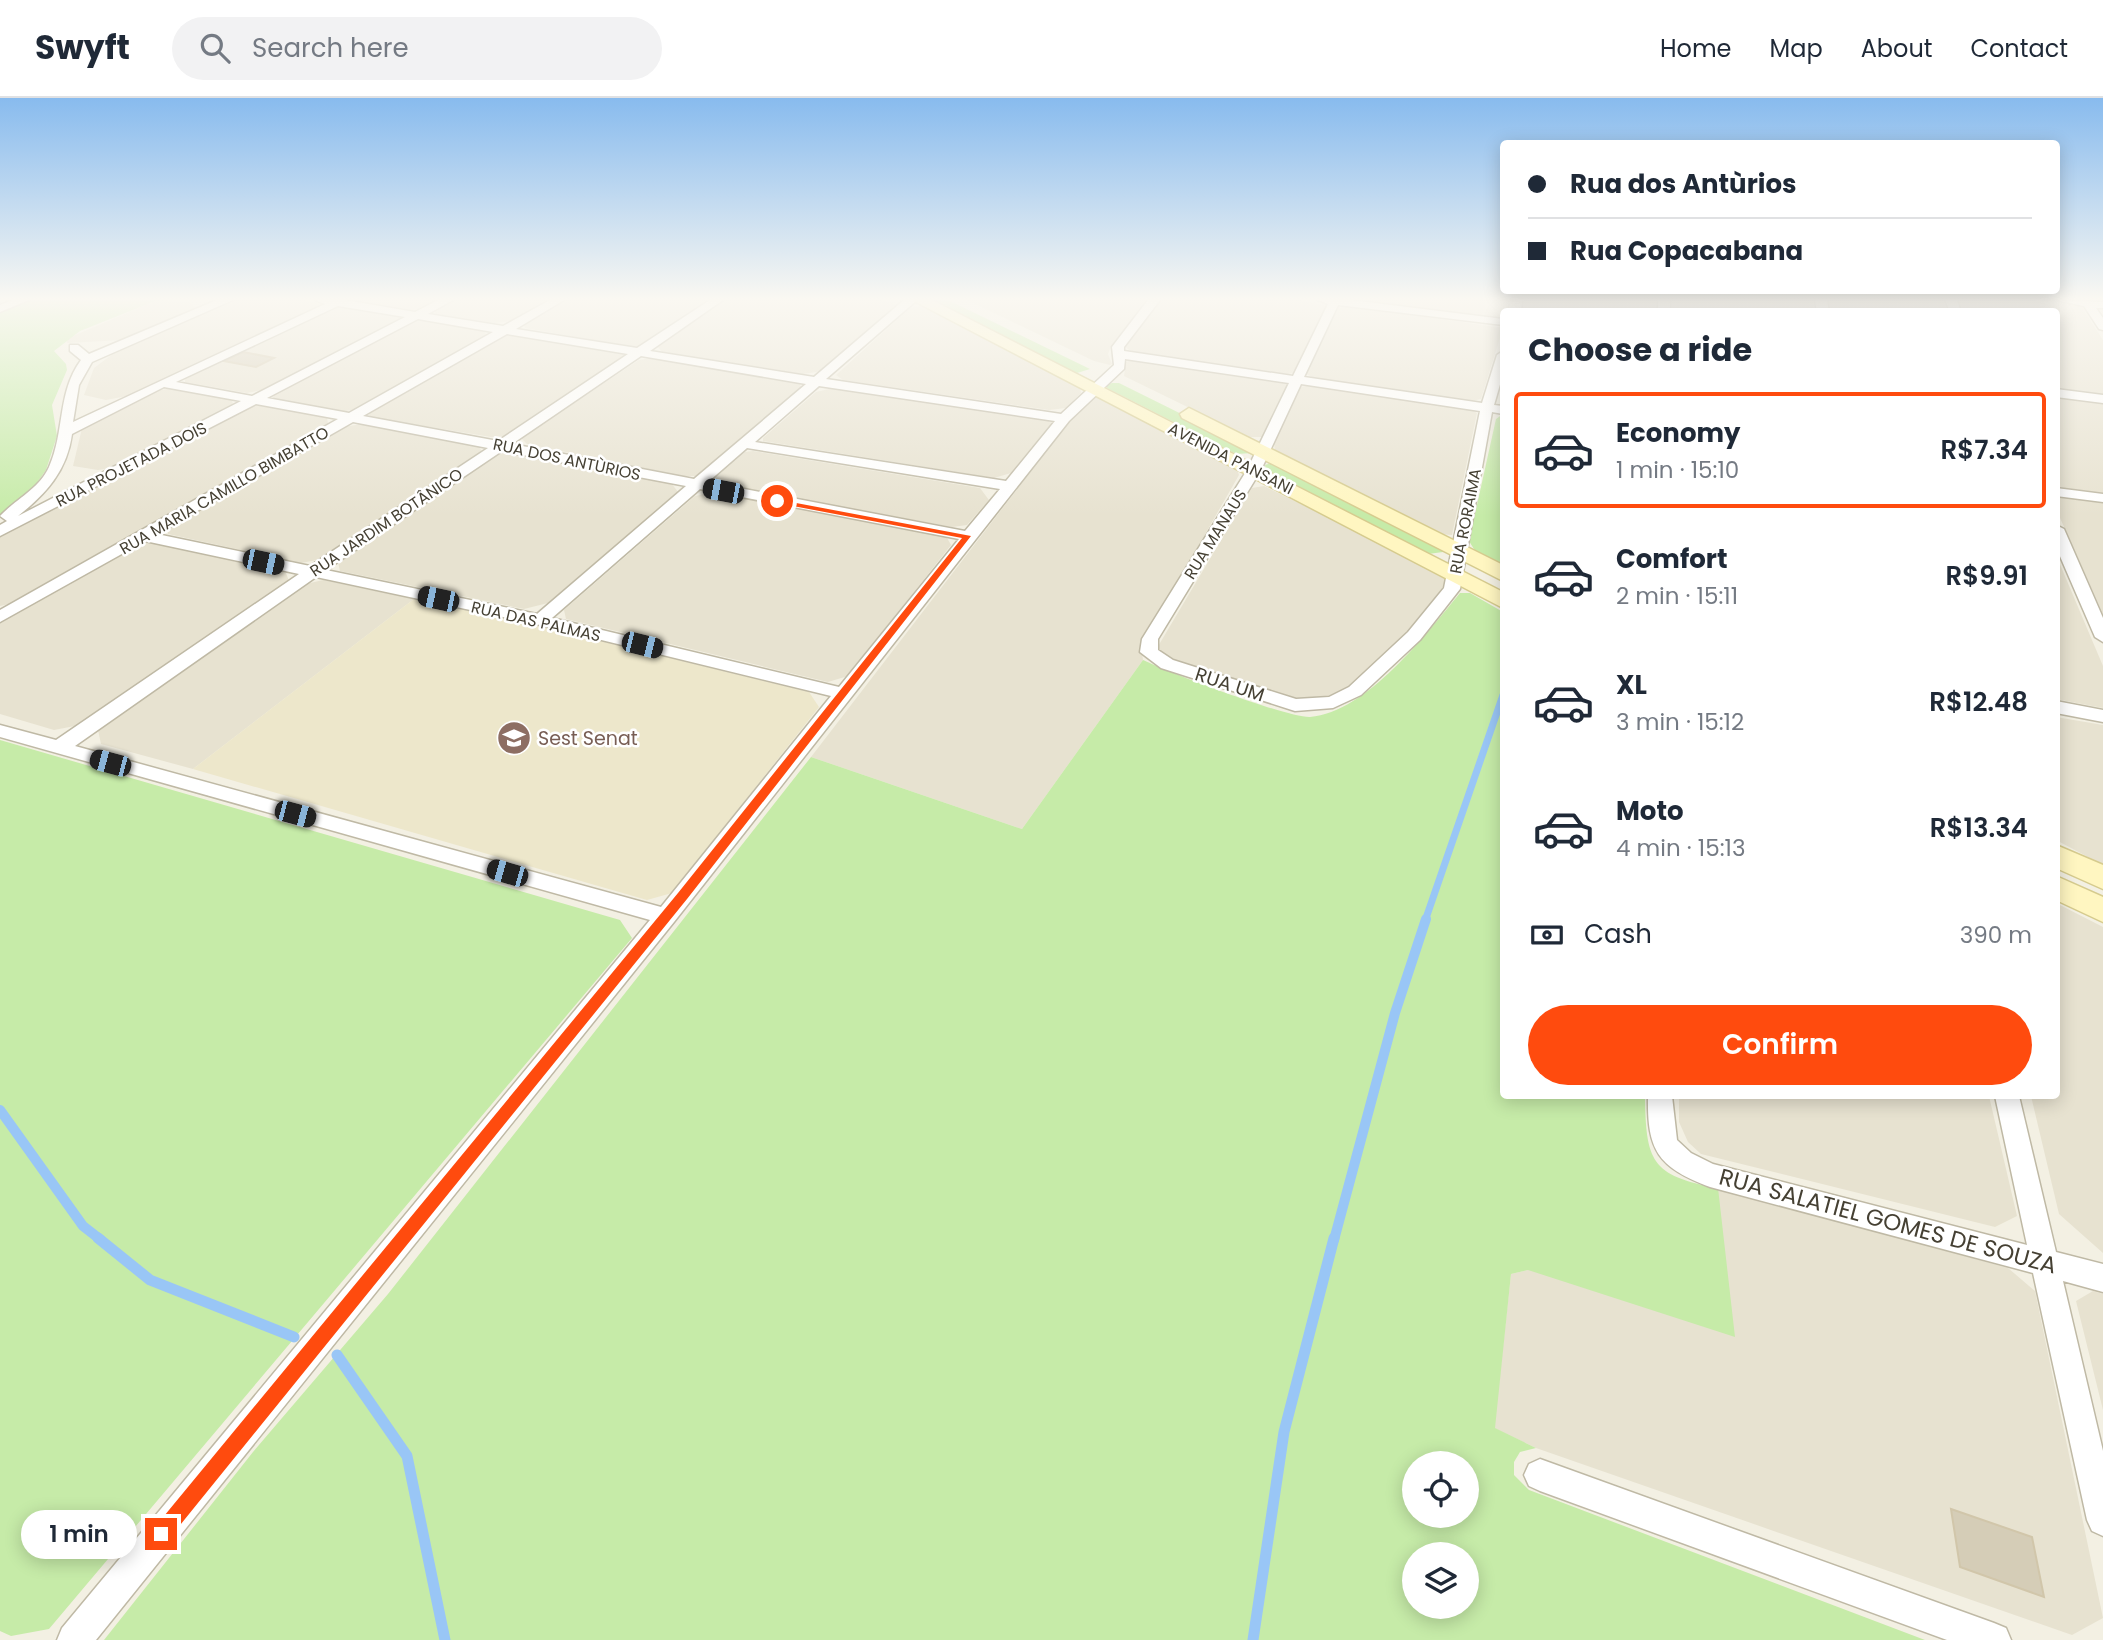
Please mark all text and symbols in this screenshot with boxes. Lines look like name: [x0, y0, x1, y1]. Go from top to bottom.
search box: [172, 17, 662, 80]
text: Swyft: [35, 24, 130, 71]
icon: search: [196, 29, 234, 67]
text: Search here: [252, 30, 409, 66]
text: Home: [1660, 32, 1732, 65]
text: Map: [1770, 32, 1823, 65]
text: About: [1861, 32, 1932, 65]
text: Contact: [1970, 32, 2068, 65]
text: Rua dos Antùrios: [1570, 166, 1797, 202]
text: Rua Copacabana: [1570, 233, 1803, 269]
text: Choose a ride: [1528, 327, 1752, 372]
text: Economy: [1616, 415, 1740, 451]
street label: RUA PROJETADA DOIS: [52, 416, 211, 513]
street label: AVENIDA PANSANI: [1164, 417, 1297, 500]
icon: car: [1532, 419, 1595, 482]
street label: RUA MARIA CAMILLO BIMBATTO: [115, 421, 333, 560]
text: R$7.34: [1941, 432, 2028, 468]
street label: RUA DOS ANTÙRIOS: [491, 433, 643, 486]
text: 1 min · 15:10: [1616, 454, 1739, 486]
street label: RUA JARDIM BOTÂNICO: [305, 463, 467, 582]
street label: RUA RORAIMA: [1444, 466, 1487, 576]
car: [701, 477, 746, 505]
route start: [761, 485, 793, 517]
street label: RUA MANAUS: [1179, 485, 1252, 584]
text: Comfort: [1616, 541, 1728, 577]
icon: car: [1532, 545, 1595, 608]
car: [241, 547, 286, 577]
text: R$9.91: [1946, 558, 2028, 594]
text: 2 min · 15:11: [1616, 580, 1738, 612]
car: [416, 584, 461, 614]
street label: RUA DAS PALMAS: [469, 595, 603, 648]
car: [620, 630, 665, 660]
street label: RUA UM: [1192, 661, 1268, 708]
text: XL: [1616, 667, 1647, 703]
icon: car: [1532, 671, 1595, 734]
text: R$12.48: [1929, 684, 2028, 720]
text: 3 min · 15:12: [1616, 706, 1744, 738]
school or university icon: Sest Senat: [495, 719, 533, 757]
place label: Sest Senat: [538, 725, 638, 752]
car: [87, 747, 134, 779]
text: Moto: [1616, 793, 1684, 829]
icon: car: [1532, 797, 1595, 860]
car: [272, 798, 319, 830]
text: R$13.34: [1930, 810, 2028, 846]
text: 4 min · 15:13: [1616, 832, 1745, 864]
car: [484, 857, 531, 889]
icon: cash: [1528, 916, 1566, 954]
text: Cash: [1584, 916, 1652, 952]
text: 390 m: [1960, 919, 2032, 951]
button: Confirm: [1528, 1005, 2032, 1085]
street label: RUA SALATIEL GOMES DE SOUZA: [1716, 1161, 2060, 1281]
map controls: [1402, 1451, 1479, 1619]
button: locate: [1402, 1451, 1479, 1528]
callout: 1 min: [21, 1510, 136, 1558]
text: 1 min: [49, 1518, 109, 1550]
route end: [145, 1518, 177, 1550]
button: layers: [1402, 1542, 1479, 1619]

